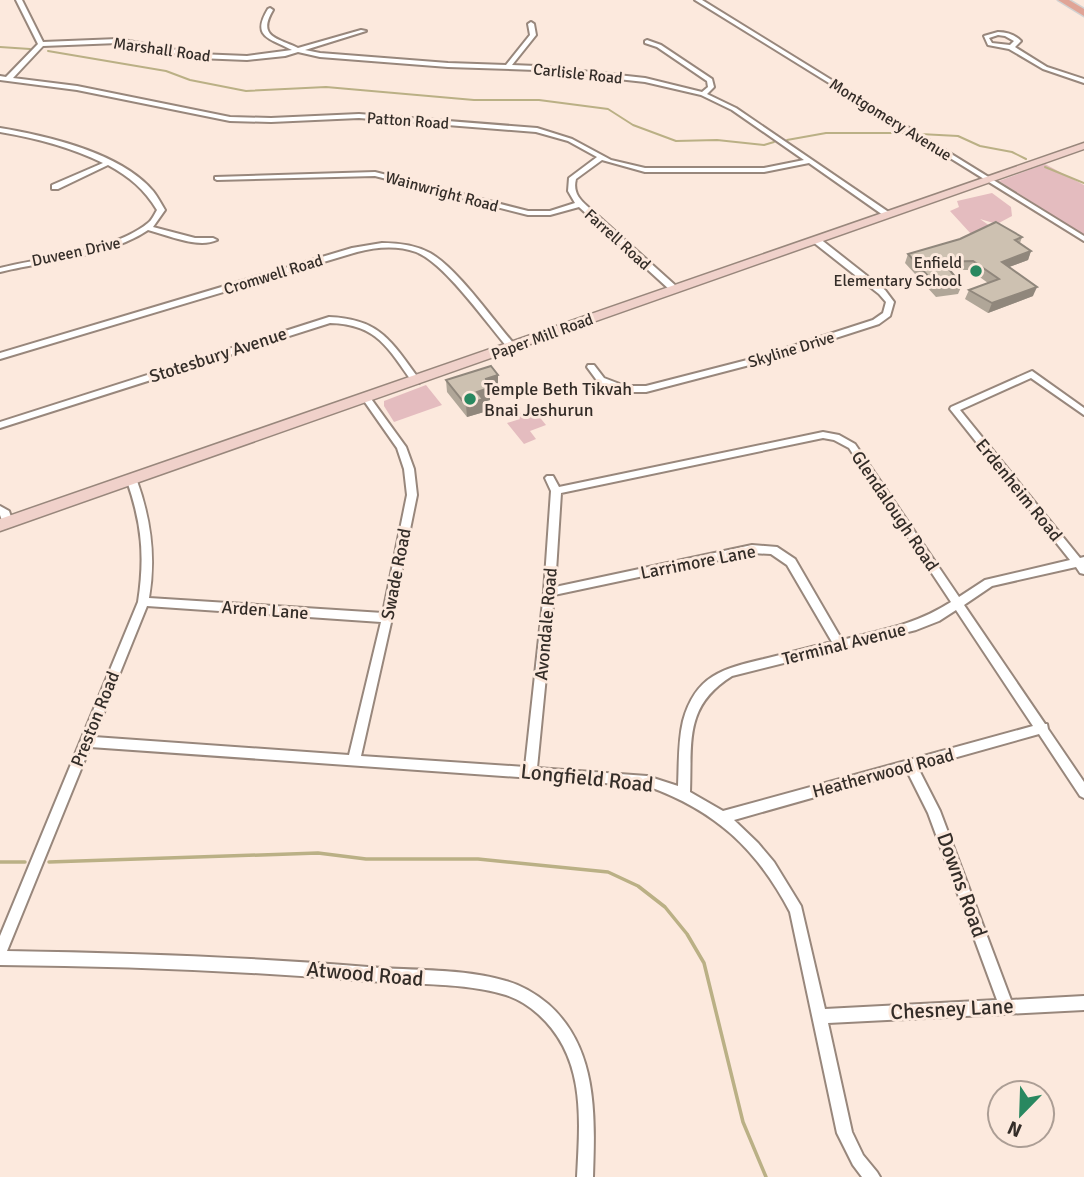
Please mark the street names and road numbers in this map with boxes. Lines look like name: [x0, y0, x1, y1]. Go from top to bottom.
street label: Marshall Road: [112, 33, 212, 67]
street label: Carlisle Road: [532, 59, 624, 89]
street label: Montgomery Avenue: [826, 74, 955, 166]
street label: Patton Road: [366, 108, 450, 134]
street label: Wainwright Road: [383, 167, 501, 217]
street label: Farrell Road: [580, 205, 655, 275]
street label: Duveen Drive: [30, 233, 122, 271]
street label: Cromwell Road: [221, 250, 325, 299]
street label: Paper Mill Road: [489, 309, 596, 365]
street label: Stotesbury Avenue: [146, 322, 290, 388]
street label: Skyline Drive: [746, 327, 837, 373]
street label: Erdenheim Road: [971, 434, 1067, 546]
street label: Glendalough Road: [847, 447, 943, 575]
street label: Swade Road: [376, 526, 416, 622]
street label: Larrimore Lane: [639, 540, 757, 584]
street label: Avondale Road: [530, 567, 562, 681]
street label: Arden Lane: [221, 596, 309, 624]
street label: Terminal Avenue: [780, 618, 908, 670]
street label: Preston Road: [66, 668, 124, 770]
street label: Heatherwood Road: [810, 744, 956, 802]
street label: Longfield Road: [519, 758, 655, 798]
street label: Downs Road: [931, 829, 993, 941]
street label: Atwood Road: [305, 956, 425, 992]
street label: Chesney Lane: [890, 993, 1014, 1025]

